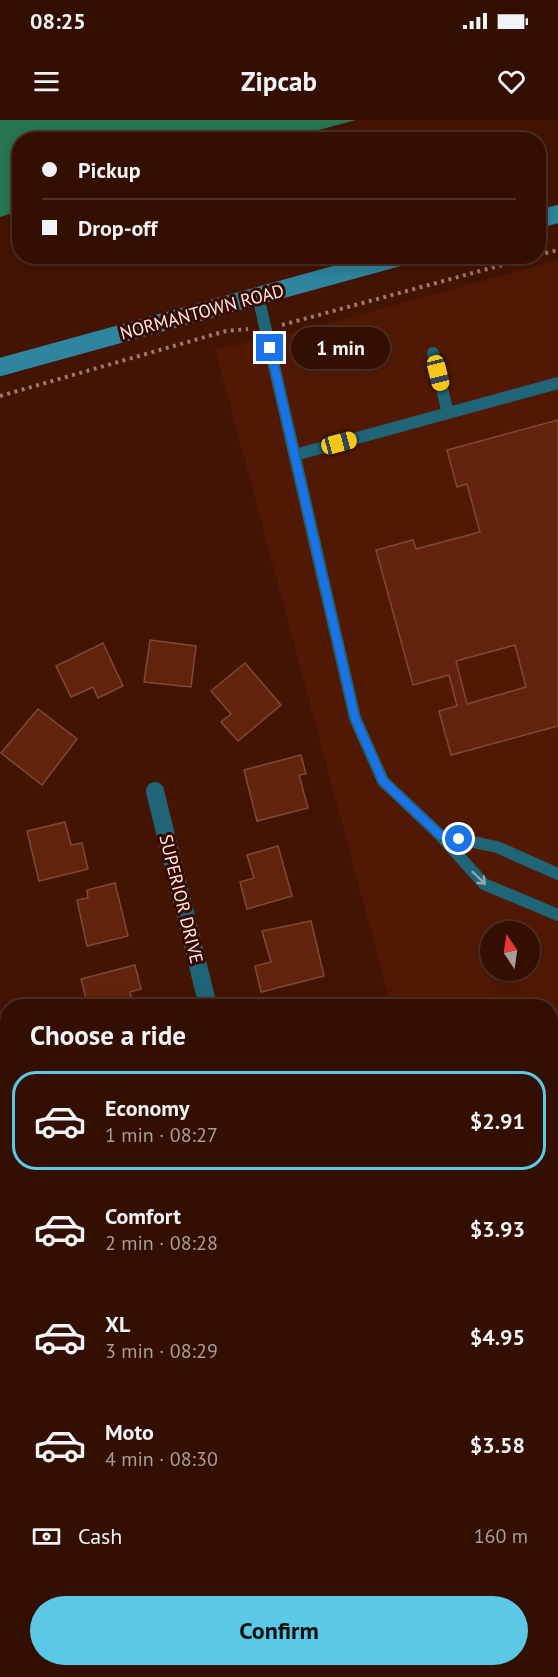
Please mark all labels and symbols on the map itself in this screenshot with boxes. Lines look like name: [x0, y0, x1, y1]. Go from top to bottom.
street label: NORMANTOWN ROAD: [117, 279, 286, 344]
callout: 1 min: [291, 327, 390, 369]
route end: [256, 334, 283, 361]
car: [425, 353, 451, 393]
car: [319, 430, 359, 456]
route start: [445, 825, 472, 852]
street label: SUPERIOR DRIVE: [154, 832, 209, 966]
one-way arrow: [472, 871, 487, 886]
north arrow: [480, 921, 540, 981]

